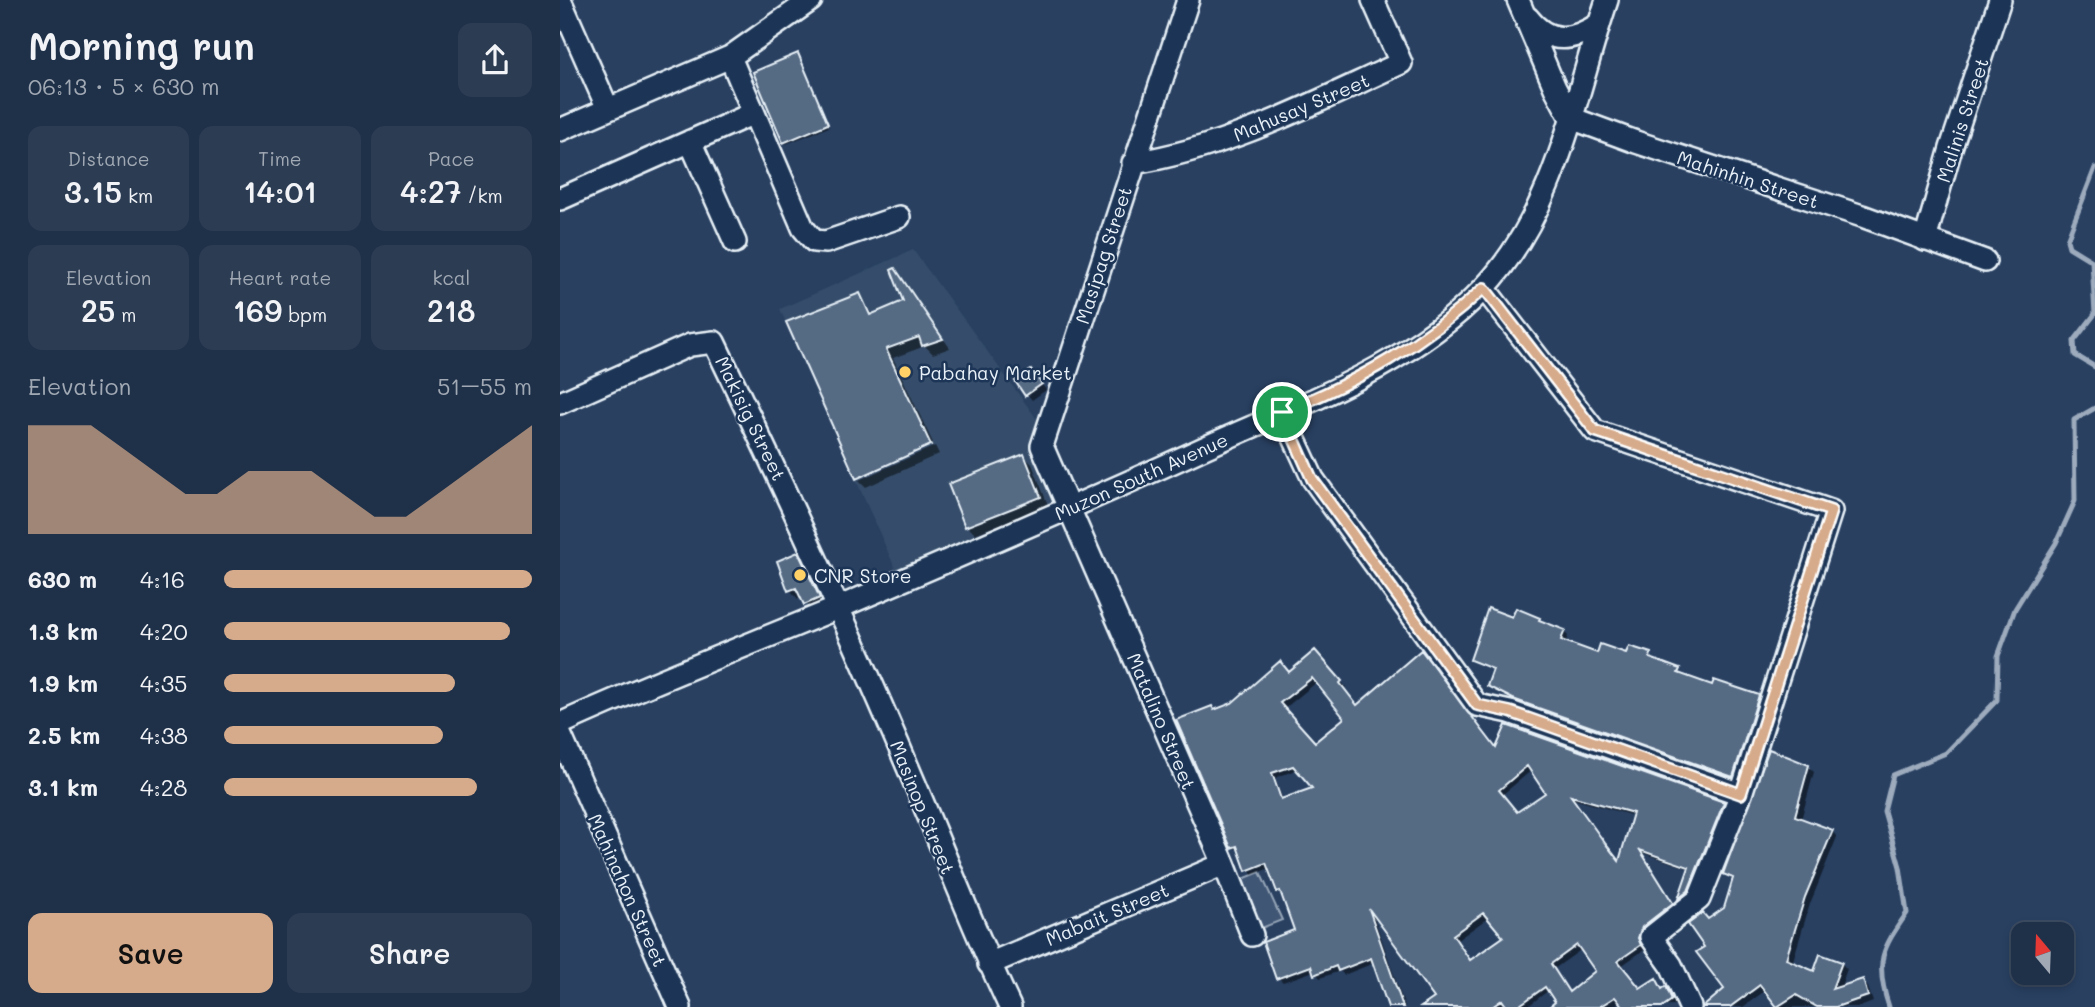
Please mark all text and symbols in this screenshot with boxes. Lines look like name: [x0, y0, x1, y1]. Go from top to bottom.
text: Morning run: [28, 20, 255, 70]
button: share: [458, 23, 532, 97]
street label: Malinis Street: [1930, 54, 1994, 186]
street label: Mahusay Street: [1229, 67, 1373, 147]
text: 06:13 · 5 × 630 m: [28, 71, 220, 101]
street label: Mahinhin Street: [1674, 144, 1822, 214]
text: Distance: [68, 146, 150, 171]
text: Time: [258, 146, 302, 171]
text: Pace: [428, 146, 475, 171]
text: 3.15: [64, 171, 122, 211]
text: 14:01: [243, 171, 317, 211]
text: 4:27: [400, 171, 461, 211]
text: km: [122, 183, 153, 208]
text: /km: [461, 183, 503, 208]
street label: Masipag Street: [1069, 183, 1137, 327]
text: Elevation: [66, 265, 151, 290]
text: Heart rate: [229, 265, 331, 290]
text: kcal: [432, 265, 470, 290]
text: 25: [81, 290, 115, 330]
text: 169: [233, 290, 282, 330]
text: 218: [427, 290, 476, 330]
text: m: [115, 302, 136, 327]
text: bpm: [282, 302, 327, 327]
street label: Makisig Street: [710, 352, 792, 484]
place label: Pabahay Market: [919, 360, 1072, 385]
marker: Pabahay Market: [897, 364, 913, 380]
text: Elevation: [28, 371, 131, 401]
text: 51–55 m: [437, 371, 532, 401]
pin: [1252, 382, 1312, 442]
icon: arrive: [1263, 393, 1301, 431]
street label: Muzon South Avenue: [1050, 427, 1232, 525]
place label: CNR Store: [814, 563, 911, 588]
text: 630 m: [28, 564, 97, 594]
text: 4:16: [140, 564, 185, 594]
marker: CNR Store: [792, 567, 808, 583]
text: 1.3 km: [28, 616, 98, 646]
text: 4:20: [140, 616, 188, 646]
street label: Matalino Street: [1122, 649, 1202, 793]
text: 1.9 km: [28, 668, 98, 698]
text: 4:35: [140, 668, 188, 698]
text: 2.5 km: [28, 720, 100, 750]
text: 4:38: [140, 720, 188, 750]
street label: Masinop Street: [885, 736, 961, 878]
text: 3.1 km: [28, 772, 98, 802]
text: 4:28: [140, 772, 187, 802]
street label: Mahinahon Street: [583, 810, 673, 970]
street label: Mabait Street: [1042, 877, 1172, 951]
button: Save: [28, 913, 273, 993]
button: Share: [287, 913, 532, 993]
north arrow: [2011, 922, 2074, 985]
map controls: [2011, 922, 2074, 985]

